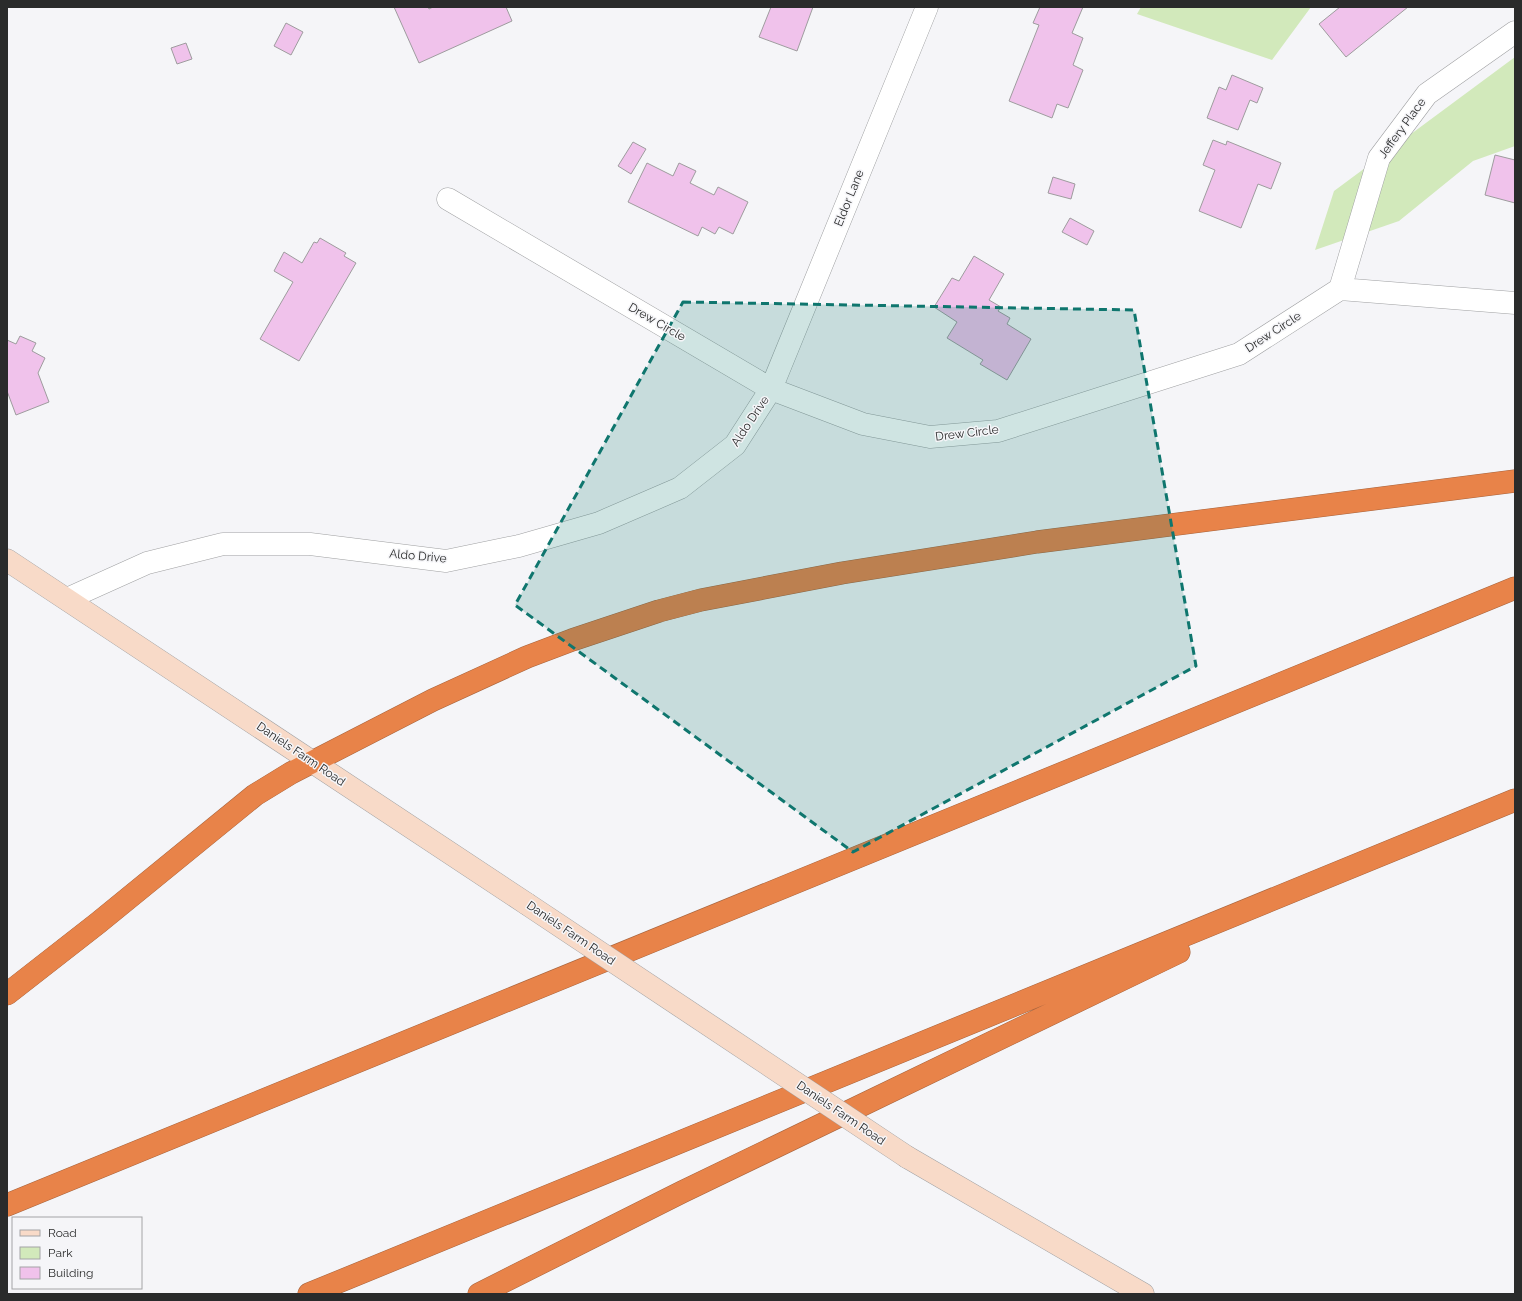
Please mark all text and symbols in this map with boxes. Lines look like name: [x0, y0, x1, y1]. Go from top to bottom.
street label: Jeffery Place: [1376, 95, 1428, 161]
street label: Eldor Lane: [831, 168, 867, 228]
street label: Drew Circle: [626, 300, 688, 344]
street label: Drew Circle: [1242, 309, 1304, 355]
street label: Aldo Drive: [728, 393, 772, 449]
street label: Drew Circle: [935, 422, 999, 444]
street label: Aldo Drive: [389, 547, 447, 565]
street label: Daniels Farm Road: [254, 719, 348, 789]
street label: Daniels Farm Road: [524, 898, 618, 968]
street label: Daniels Farm Road: [794, 1078, 888, 1148]
legend: [12, 1217, 142, 1289]
text: Road: [48, 1226, 77, 1240]
text: Park: [48, 1246, 73, 1260]
text: Building: [48, 1266, 94, 1280]

